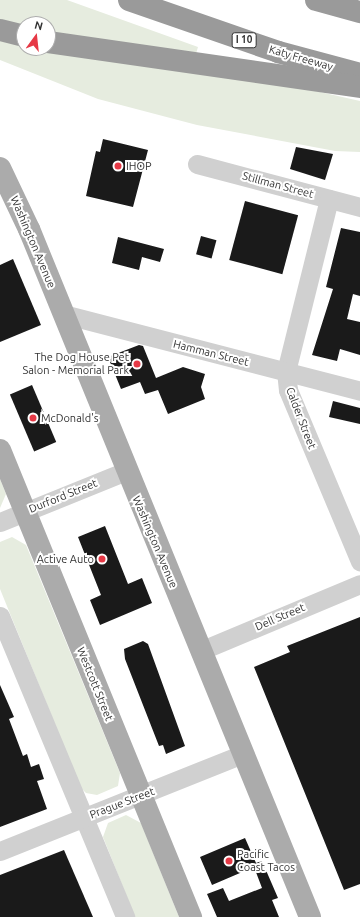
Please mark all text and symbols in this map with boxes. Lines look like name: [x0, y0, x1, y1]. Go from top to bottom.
north arrow: [16, 16, 56, 56]
text: N: [33, 19, 44, 32]
road number: I 10: [231, 32, 257, 48]
street label: Katy Freeway: [268, 43, 334, 73]
place label: IHOP: [126, 159, 152, 173]
marker: IHOP: [113, 161, 123, 171]
street label: Stillman Street: [241, 169, 315, 201]
street label: Washington Avenue: [8, 194, 58, 290]
street label: Hamman Street: [172, 337, 250, 369]
place label: The Dog House Pet Salon - Memorial Park: [22, 351, 129, 377]
marker: The Dog House Pet Salon - Memorial Park: [132, 359, 142, 369]
street label: Calder Street: [283, 385, 319, 451]
place label: McDonald's: [41, 411, 99, 425]
marker: McDonald's: [28, 413, 38, 423]
street label: Durford Street: [27, 476, 99, 516]
street label: Washington Avenue: [130, 494, 180, 590]
place label: Active Auto: [37, 552, 94, 566]
marker: Active Auto: [97, 554, 107, 564]
street label: Dell Street: [253, 601, 307, 633]
street label: Westcott Street: [74, 645, 116, 723]
street label: Prague Street: [88, 785, 156, 821]
place label: Pacific Coast Tacos: [237, 848, 295, 874]
marker: Pacific Coast Tacos: [224, 856, 234, 866]

